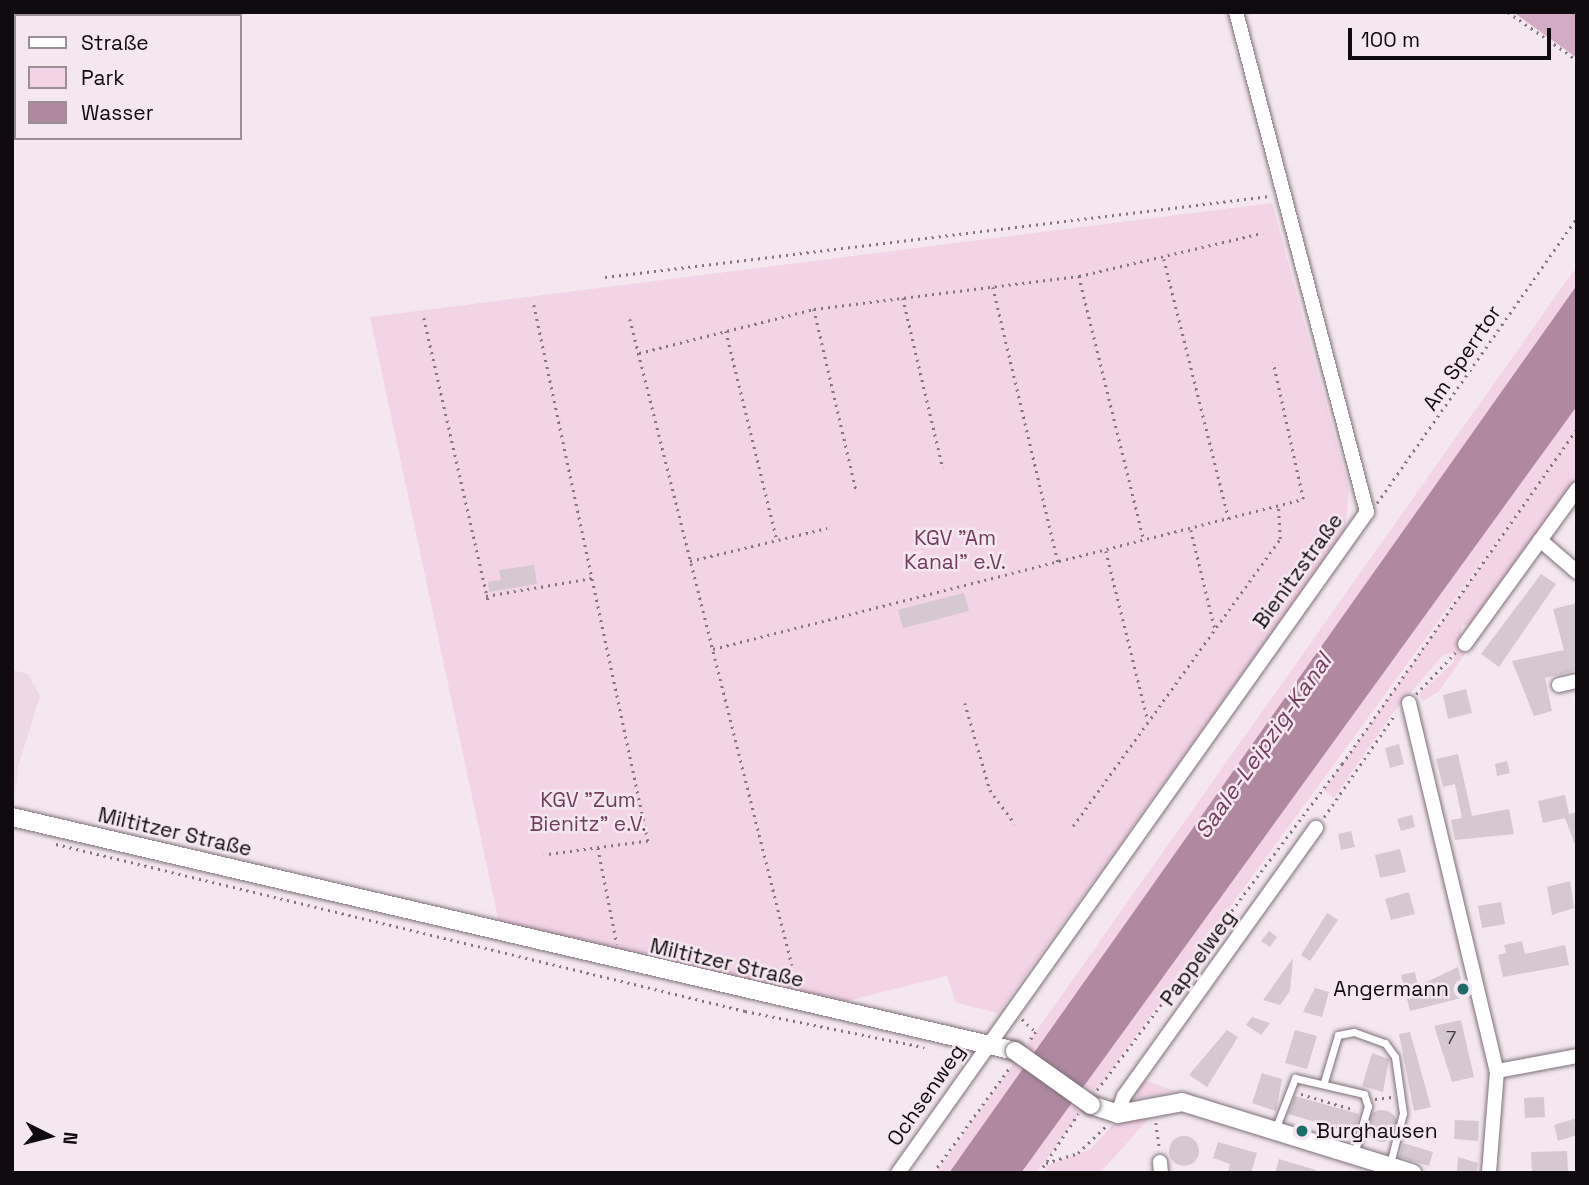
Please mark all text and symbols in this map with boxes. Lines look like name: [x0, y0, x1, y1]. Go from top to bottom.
legend: [14, 14, 242, 140]
scale bar: [1351, 14, 1554, 58]
text: 100 m: [1361, 26, 1420, 53]
text: Straße: [81, 29, 149, 56]
text: Park: [81, 64, 125, 91]
text: Wasser: [81, 99, 154, 126]
street label: Am Sperrtor: [1418, 301, 1506, 415]
street label: Bienitzstraße: [1248, 509, 1348, 633]
park label: KGV "Am Kanal" e.V.: [904, 525, 1006, 575]
water label: Saale-Leipzig-Kanal: [1189, 648, 1337, 844]
park label: KGV "Zum Bienitz" e.V.: [529, 787, 647, 837]
street label: Miltitzer Straße: [96, 802, 254, 862]
street label: Pappelweg: [1155, 905, 1241, 1011]
street label: Miltitzer Straße: [648, 933, 806, 993]
place label: Angermann: [1333, 976, 1449, 1002]
marker: Angermann: [1455, 981, 1471, 997]
house number: 7: [1446, 1027, 1456, 1049]
street label: Ochsenweg: [882, 1039, 970, 1151]
north arrow: [14, 1101, 84, 1171]
place label: Burghausen: [1316, 1118, 1438, 1144]
marker: Burghausen: [1294, 1123, 1310, 1139]
text: N: [57, 1131, 83, 1146]

